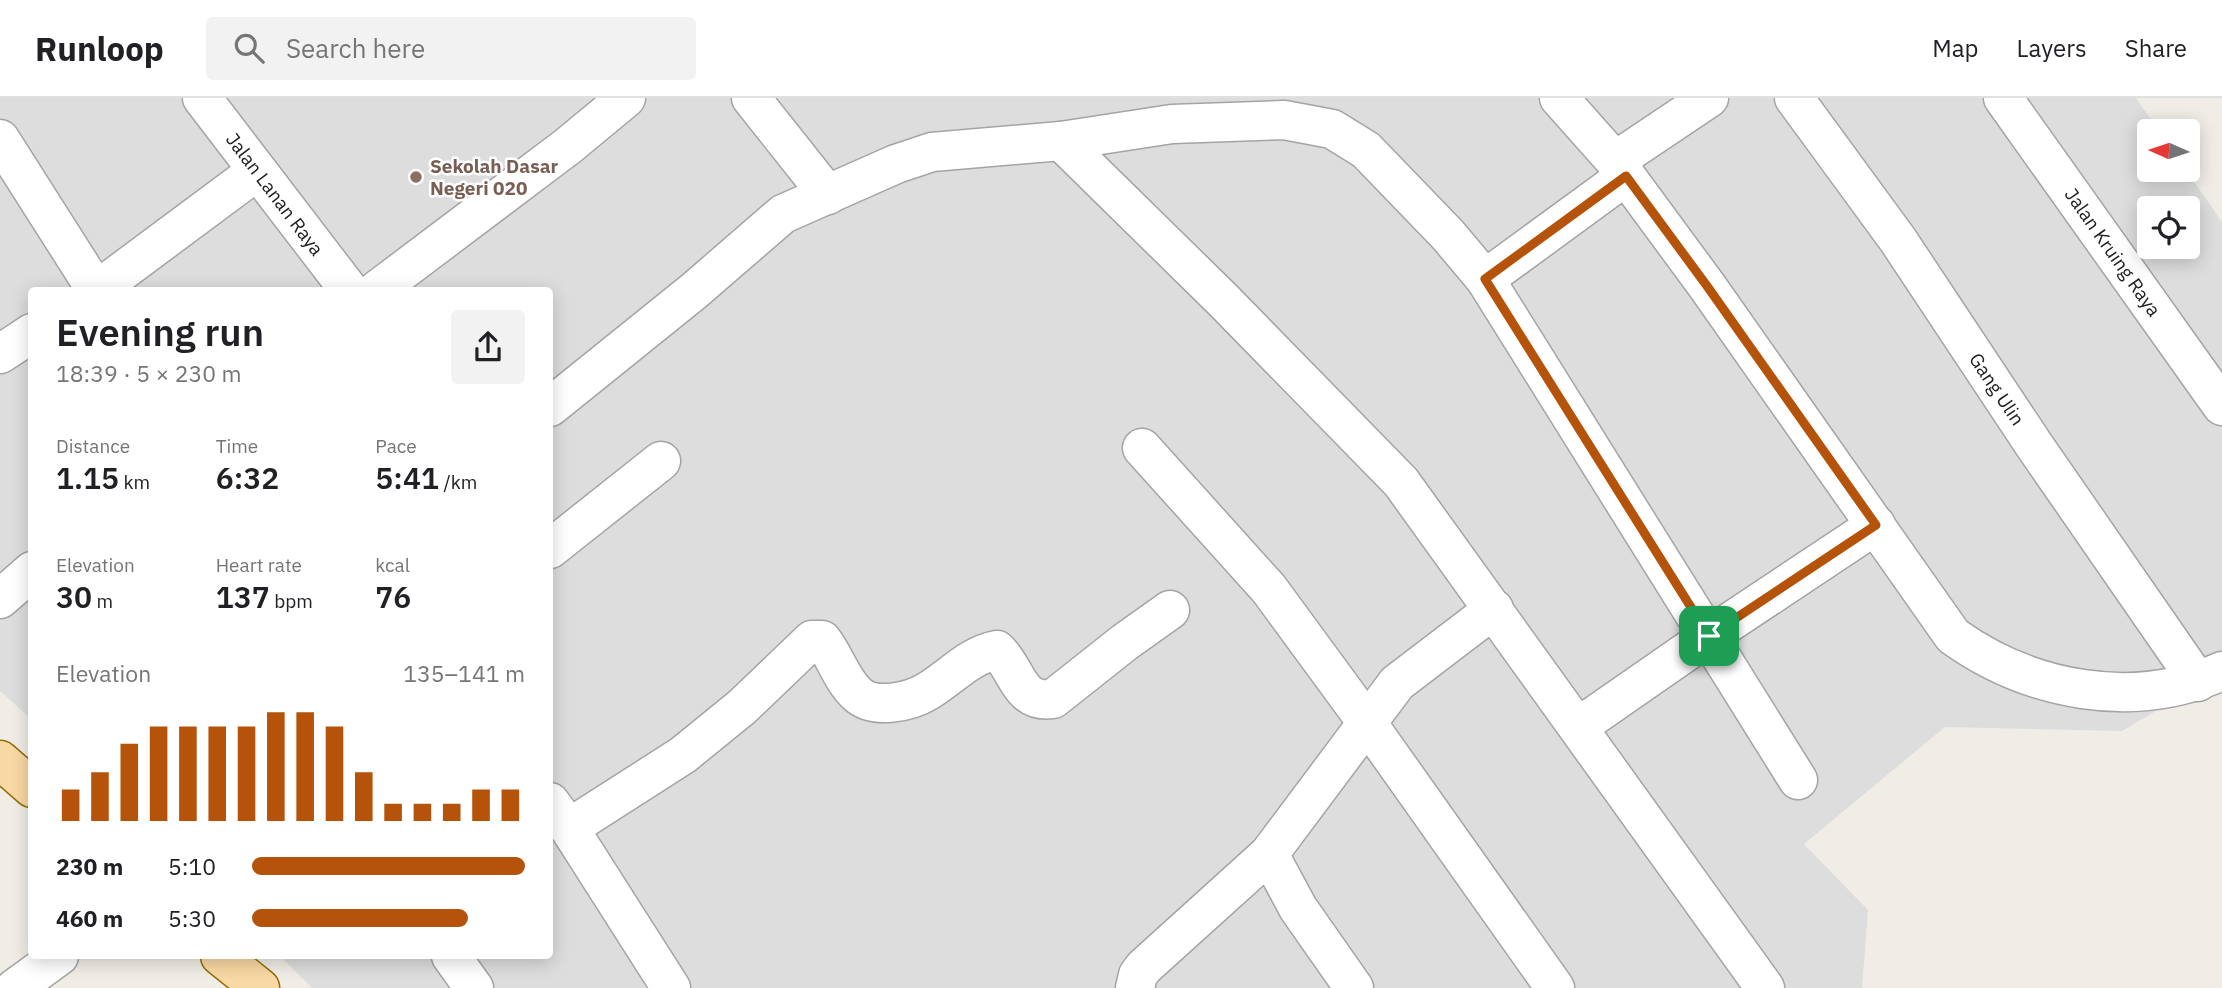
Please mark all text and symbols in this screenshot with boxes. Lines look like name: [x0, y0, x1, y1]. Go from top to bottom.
search box: [206, 17, 696, 80]
text: Runloop: [35, 27, 164, 70]
icon: search: [230, 29, 268, 67]
text: Search here: [286, 31, 425, 65]
text: Map: [1932, 32, 1979, 64]
text: Layers: [2017, 32, 2087, 64]
text: Share: [2125, 32, 2187, 64]
north arrow: [2137, 119, 2200, 182]
map controls: [2137, 119, 2200, 259]
street label: Jalan Lanan Raya: [221, 128, 329, 260]
place label: Sekolah Dasar Negeri 020: [430, 154, 559, 200]
marker: Sekolah Dasar Negeri 020: [408, 169, 424, 185]
street label: Jalan Kruing Raya: [2060, 183, 2166, 321]
button: locate: [2137, 196, 2200, 259]
text: Evening run: [56, 307, 264, 356]
button: share: [451, 310, 525, 384]
street label: Gang Ulin: [1964, 348, 2030, 430]
text: 18:39 · 5 × 230 m: [56, 358, 242, 388]
text: Distance: [56, 434, 130, 458]
text: Time: [216, 434, 258, 458]
text: Pace: [375, 434, 417, 458]
text: 1.15: [56, 458, 119, 497]
text: 6:32: [216, 458, 279, 497]
text: 5:41: [375, 458, 439, 497]
text: km: [119, 470, 150, 494]
text: /km: [439, 470, 477, 494]
text: Elevation: [56, 553, 135, 577]
text: Heart rate: [216, 553, 302, 577]
text: kcal: [375, 553, 410, 577]
text: 30: [56, 577, 92, 616]
text: 137: [216, 577, 270, 616]
text: 76: [375, 577, 411, 616]
text: m: [92, 589, 113, 613]
text: bpm: [270, 589, 313, 613]
pin: [1679, 606, 1739, 666]
icon: arrive: [1690, 617, 1728, 655]
text: Elevation: [56, 658, 151, 688]
text: 135–141 m: [403, 658, 525, 688]
text: 230 m: [56, 851, 123, 881]
text: 5:10: [168, 851, 216, 881]
text: 460 m: [56, 903, 123, 933]
text: 5:30: [168, 903, 216, 933]

